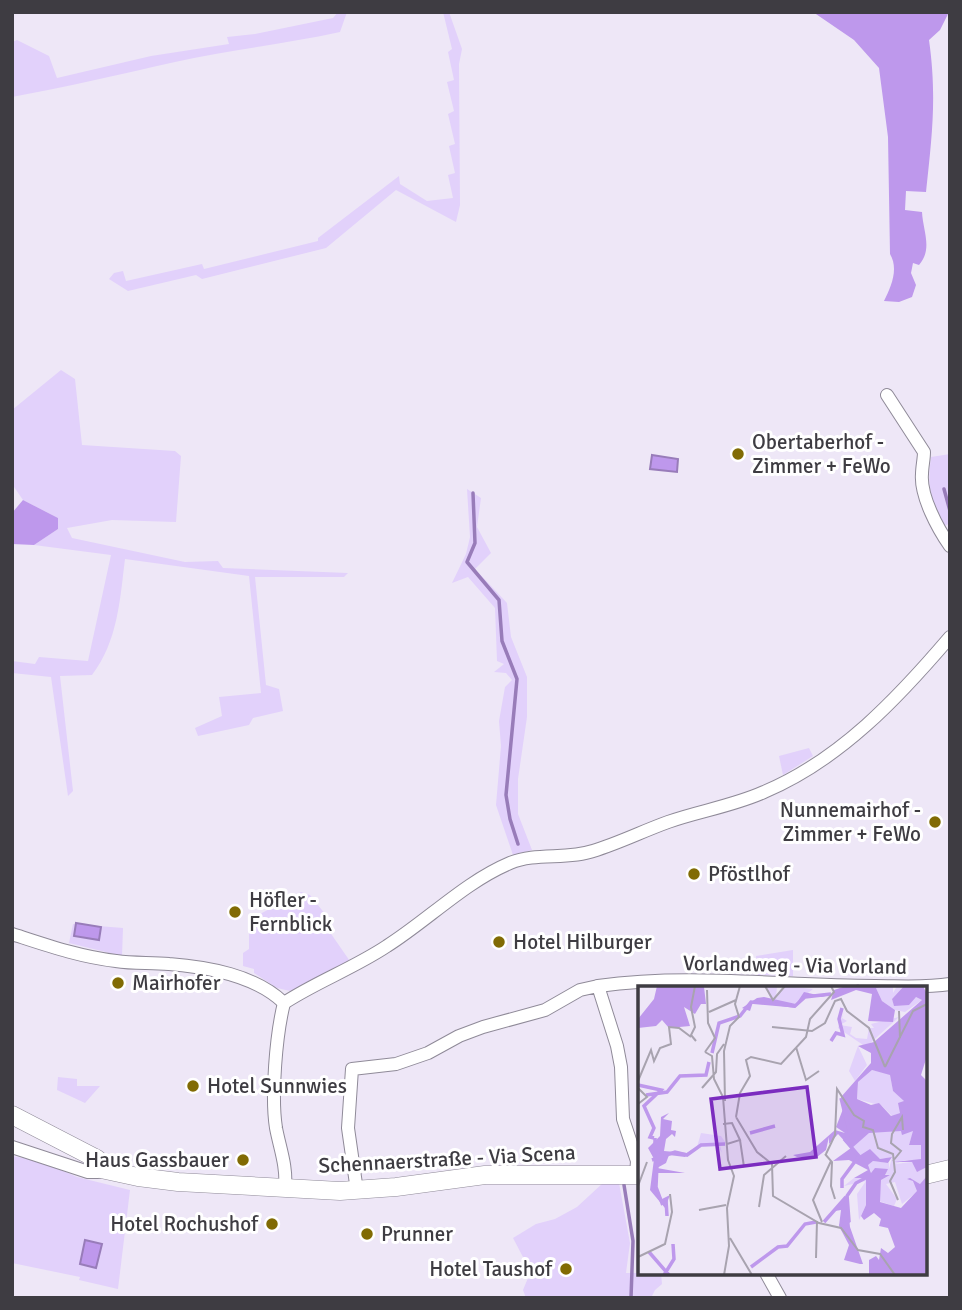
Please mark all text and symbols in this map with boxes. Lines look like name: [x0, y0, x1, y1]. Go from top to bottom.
place label: Obertaberhof - Zimmer + FeWo: [752, 429, 891, 479]
marker: Obertaberhof - Zimmer + FeWo: [730, 446, 746, 462]
place label: Nunnemairhof - Zimmer + FeWo: [780, 797, 921, 847]
marker: Nunnemairhof - Zimmer + FeWo: [927, 814, 943, 830]
place label: Pföstlhof: [708, 861, 791, 887]
marker: Pföstlhof: [686, 866, 702, 882]
place label: Höfler - Fernblick: [249, 887, 333, 937]
marker: Höfler - Fernblick: [227, 904, 243, 920]
place label: Hotel Hilburger: [513, 929, 652, 955]
marker: Hotel Hilburger: [491, 934, 507, 950]
street label: Vorlandweg - Via Vorland: [683, 950, 907, 980]
place label: Mairhofer: [132, 970, 221, 996]
marker: Mairhofer: [110, 975, 126, 991]
inset map: [638, 986, 927, 1275]
place label: Hotel Sunnwies: [207, 1073, 347, 1099]
marker: Hotel Sunnwies: [185, 1078, 201, 1094]
street label: Schennaerstraße - Via Scena: [318, 1139, 576, 1179]
place label: Haus Gassbauer: [85, 1147, 229, 1173]
marker: Haus Gassbauer: [235, 1152, 251, 1168]
place label: Hotel Rochushof: [110, 1211, 259, 1237]
marker: Hotel Rochushof: [264, 1216, 280, 1232]
place label: Prunner: [381, 1221, 453, 1247]
marker: Prunner: [359, 1226, 375, 1242]
place label: Hotel Taushof: [429, 1256, 553, 1282]
marker: Hotel Taushof: [558, 1261, 574, 1277]

